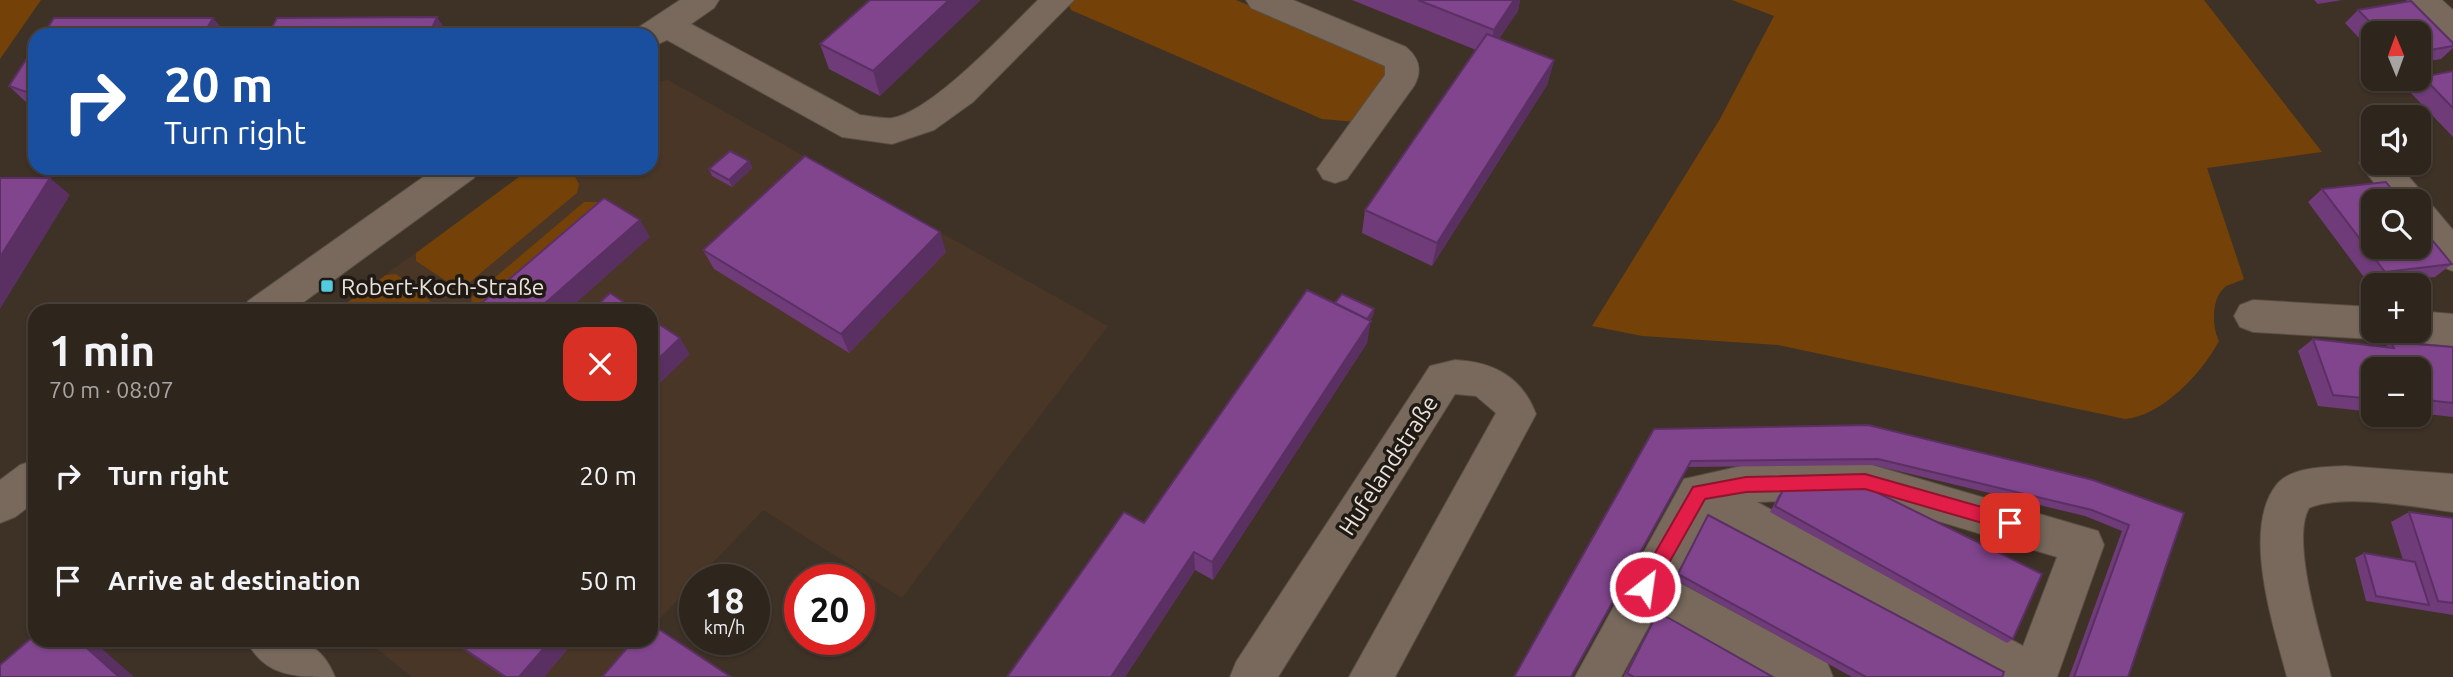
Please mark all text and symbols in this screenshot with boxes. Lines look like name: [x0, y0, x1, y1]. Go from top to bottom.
north arrow: [2361, 21, 2431, 91]
map controls: [2361, 21, 2431, 427]
icon: right: [49, 56, 140, 147]
text: 20 m: [164, 56, 273, 111]
button: sound: [2361, 105, 2431, 175]
text: Turn right: [164, 114, 306, 150]
button: search: [2361, 189, 2431, 259]
button: +: [2361, 273, 2431, 343]
place label: Robert-Koch-Straße: [341, 274, 545, 299]
marker: Robert-Koch-Straße: [319, 278, 335, 294]
text: 1 min: [49, 327, 155, 374]
button: close: [563, 327, 637, 401]
button: −: [2361, 357, 2431, 427]
text: 70 m · 08:07: [49, 377, 174, 402]
street label: Hufelandstraße: [1334, 391, 1442, 539]
icon: right: [49, 457, 87, 495]
text: Turn right: [108, 461, 229, 490]
text: 20 m: [579, 461, 637, 490]
pin: [1980, 493, 2040, 553]
icon: arrive: [1991, 504, 2029, 542]
position arrow: [1608, 550, 1682, 624]
icon: arrive: [49, 562, 87, 600]
speed limit sign: 20: [784, 564, 875, 655]
text: Arrive at destination: [108, 566, 361, 595]
text: 50 m: [579, 566, 637, 595]
text: 18: [705, 580, 744, 620]
text: km/h: [704, 617, 745, 637]

